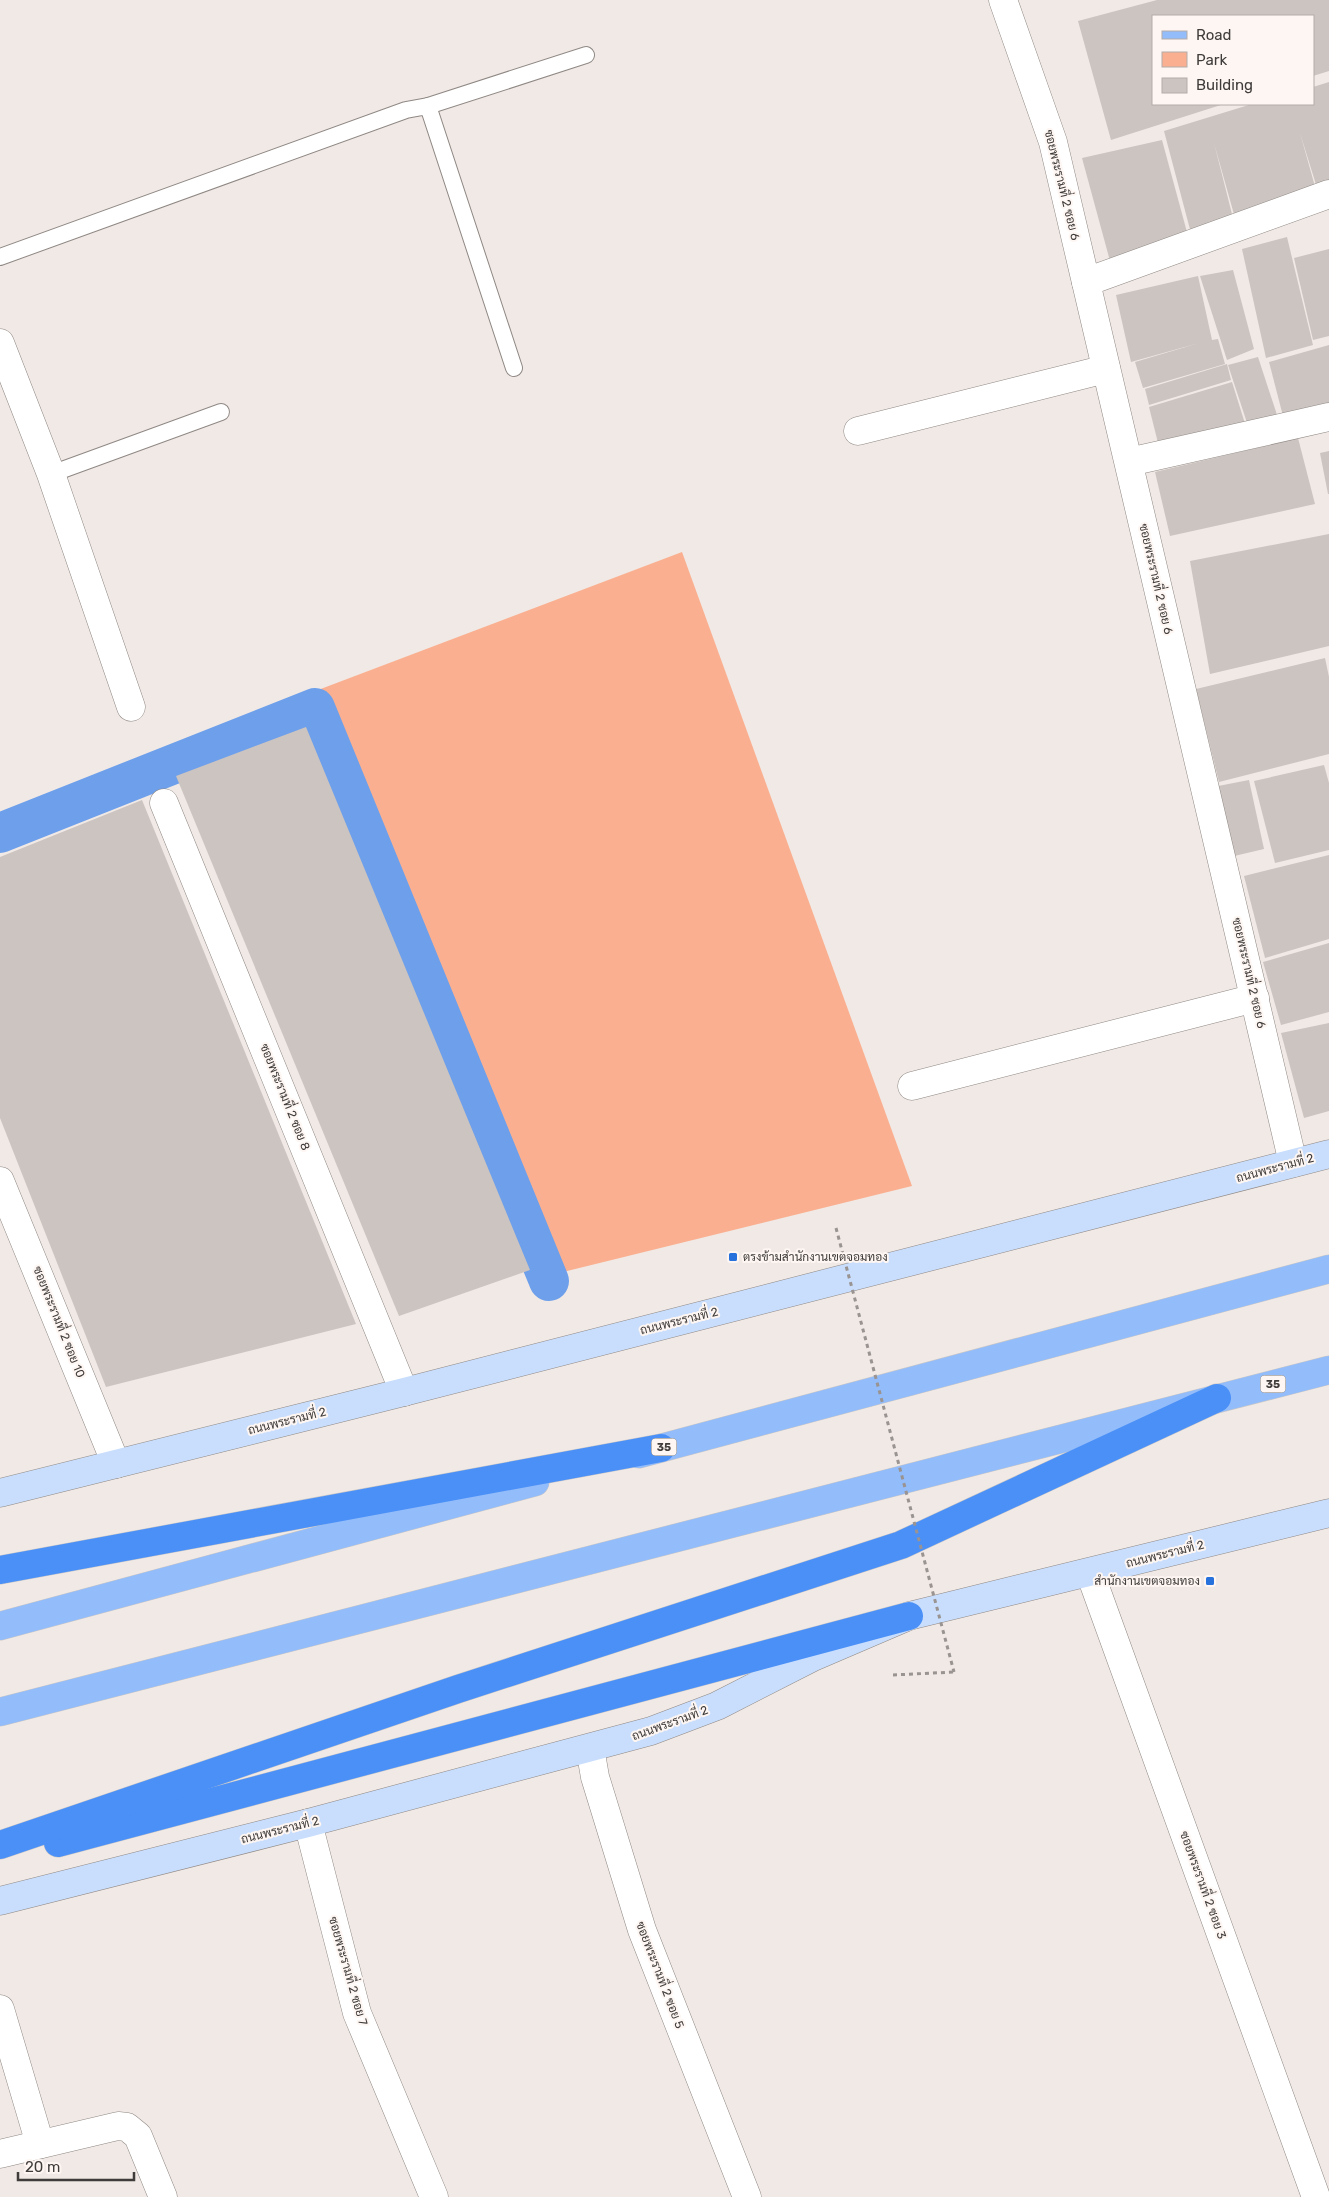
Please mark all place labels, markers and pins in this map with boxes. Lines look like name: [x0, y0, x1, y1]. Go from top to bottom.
place label: ตรงข้ามสำนักงานเขตจอมทอง: [743, 1250, 888, 1264]
marker: ตรงข้ามสำนักงานเขตจอมทอง: [727, 1251, 739, 1263]
place label: สำนักงานเขตจอมทอง: [1094, 1574, 1200, 1588]
marker: สำนักงานเขตจอมทอง: [1204, 1575, 1216, 1587]

